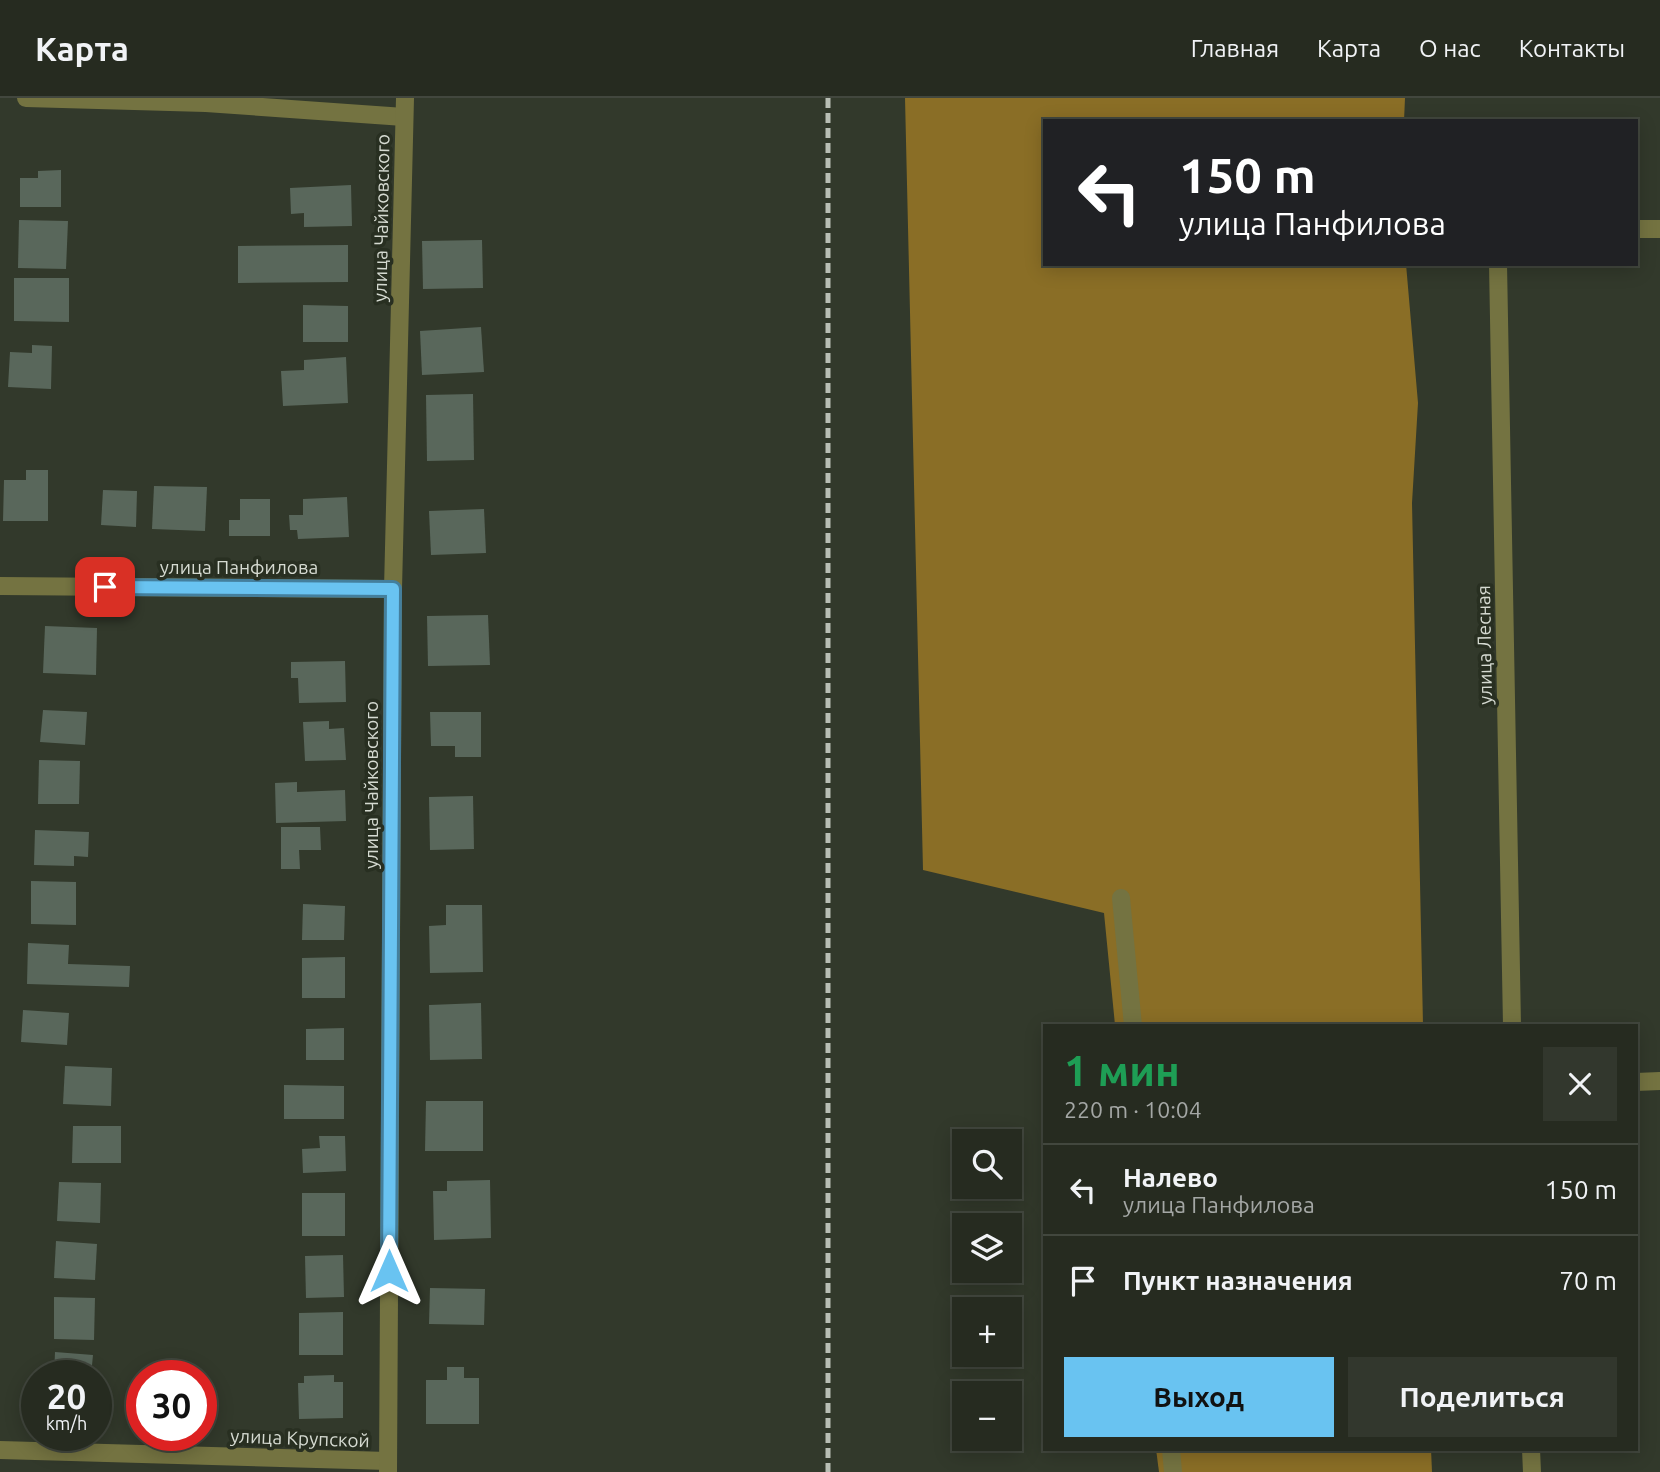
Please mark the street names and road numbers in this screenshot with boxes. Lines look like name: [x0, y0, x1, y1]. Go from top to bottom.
street label: улица Чайковского: [369, 134, 393, 302]
street label: улица Панфилова: [160, 556, 318, 578]
street label: улица Лесная: [1472, 585, 1496, 705]
street label: улица Чайковского: [360, 701, 382, 869]
street label: улица Крупской: [230, 1425, 370, 1451]

